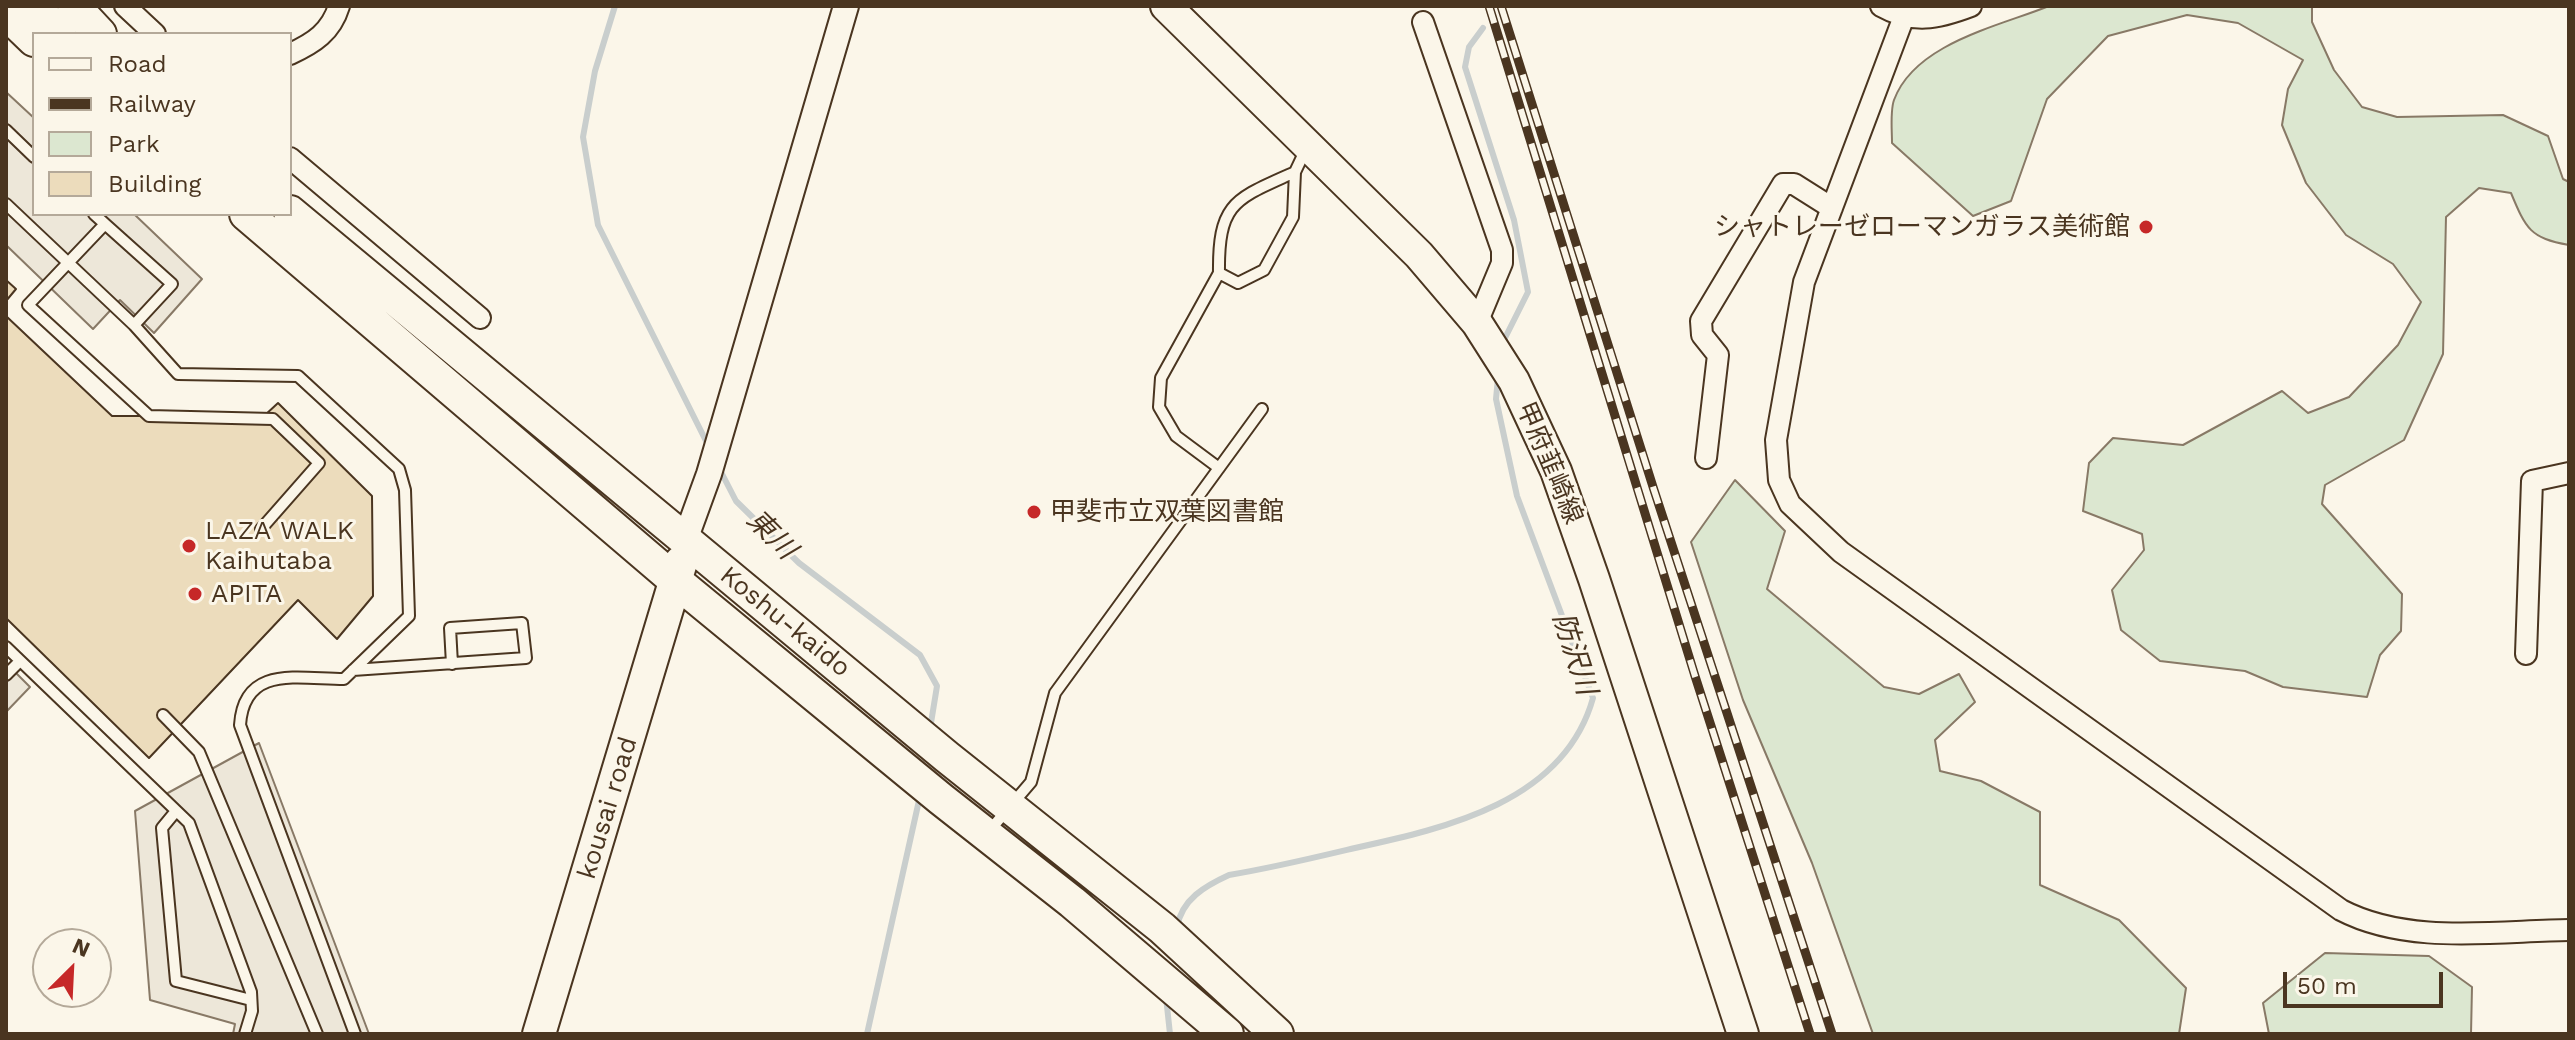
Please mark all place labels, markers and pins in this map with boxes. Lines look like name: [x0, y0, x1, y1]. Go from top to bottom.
place label: シャトレーゼローマンガラス美術館: [1714, 211, 2130, 243]
marker: シャトレーゼローマンガラス美術館: [2137, 218, 2155, 236]
place label: 甲斐市立双葉図書館: [1050, 496, 1284, 528]
marker: 甲斐市立双葉図書館: [1025, 503, 1043, 521]
place label: LAZA WALK Kaihutaba: [205, 515, 354, 576]
marker: LAZA WALK Kaihutaba: [180, 537, 198, 555]
place label: APITA: [211, 578, 282, 610]
marker: APITA: [186, 585, 204, 603]

